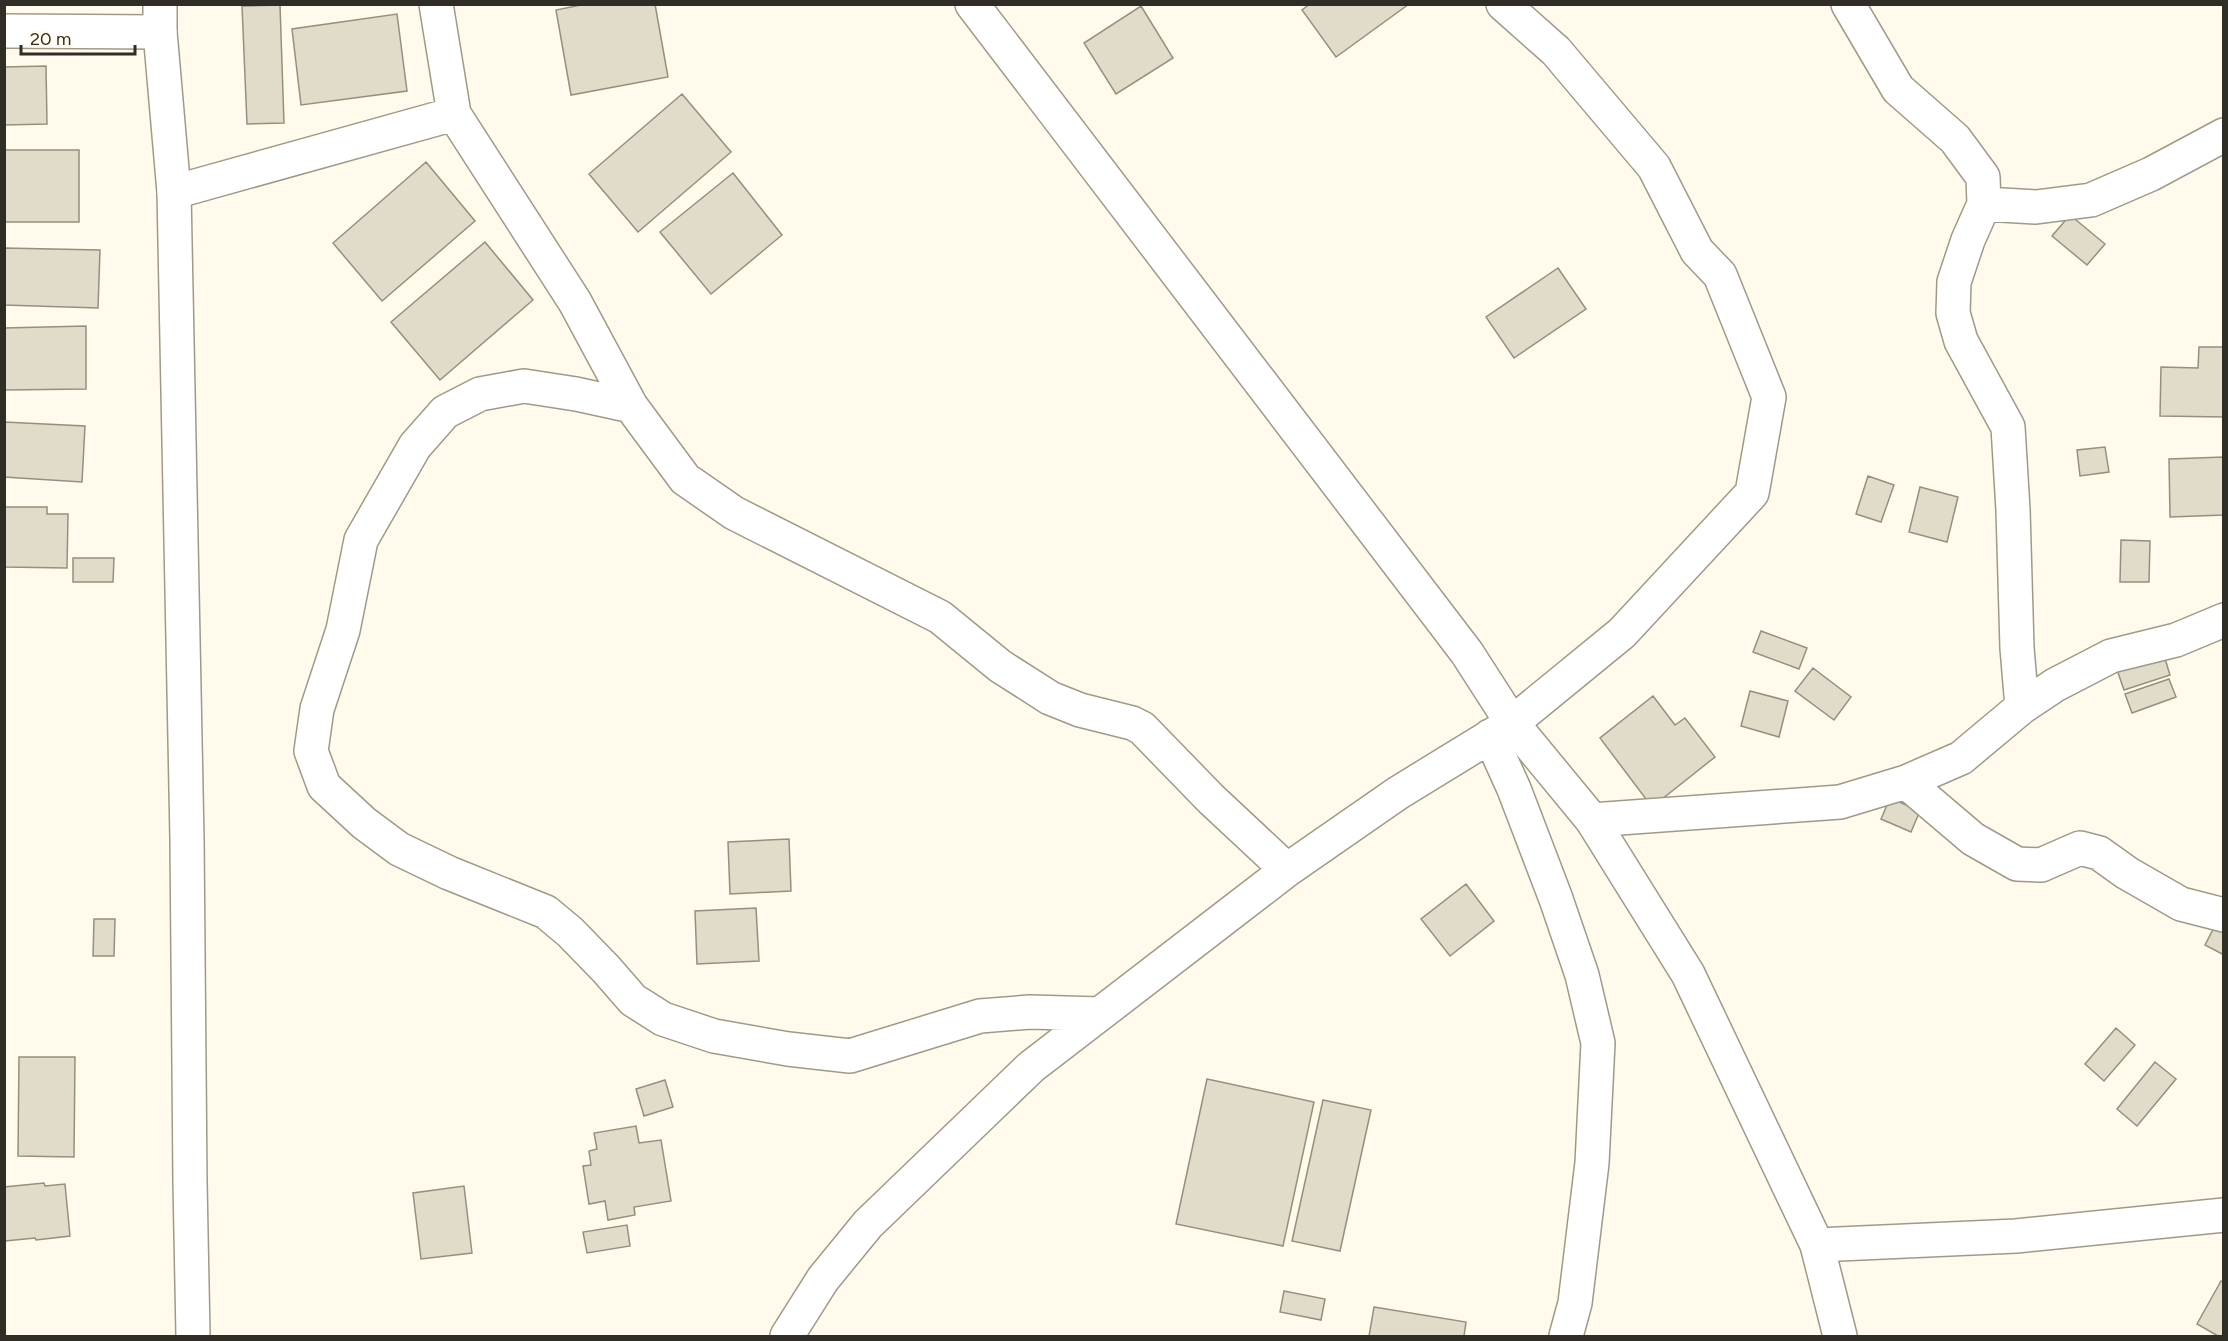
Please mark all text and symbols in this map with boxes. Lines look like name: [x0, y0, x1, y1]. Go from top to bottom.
scale bar: [21, 18, 135, 56]
text: 20 m: [30, 28, 71, 50]

